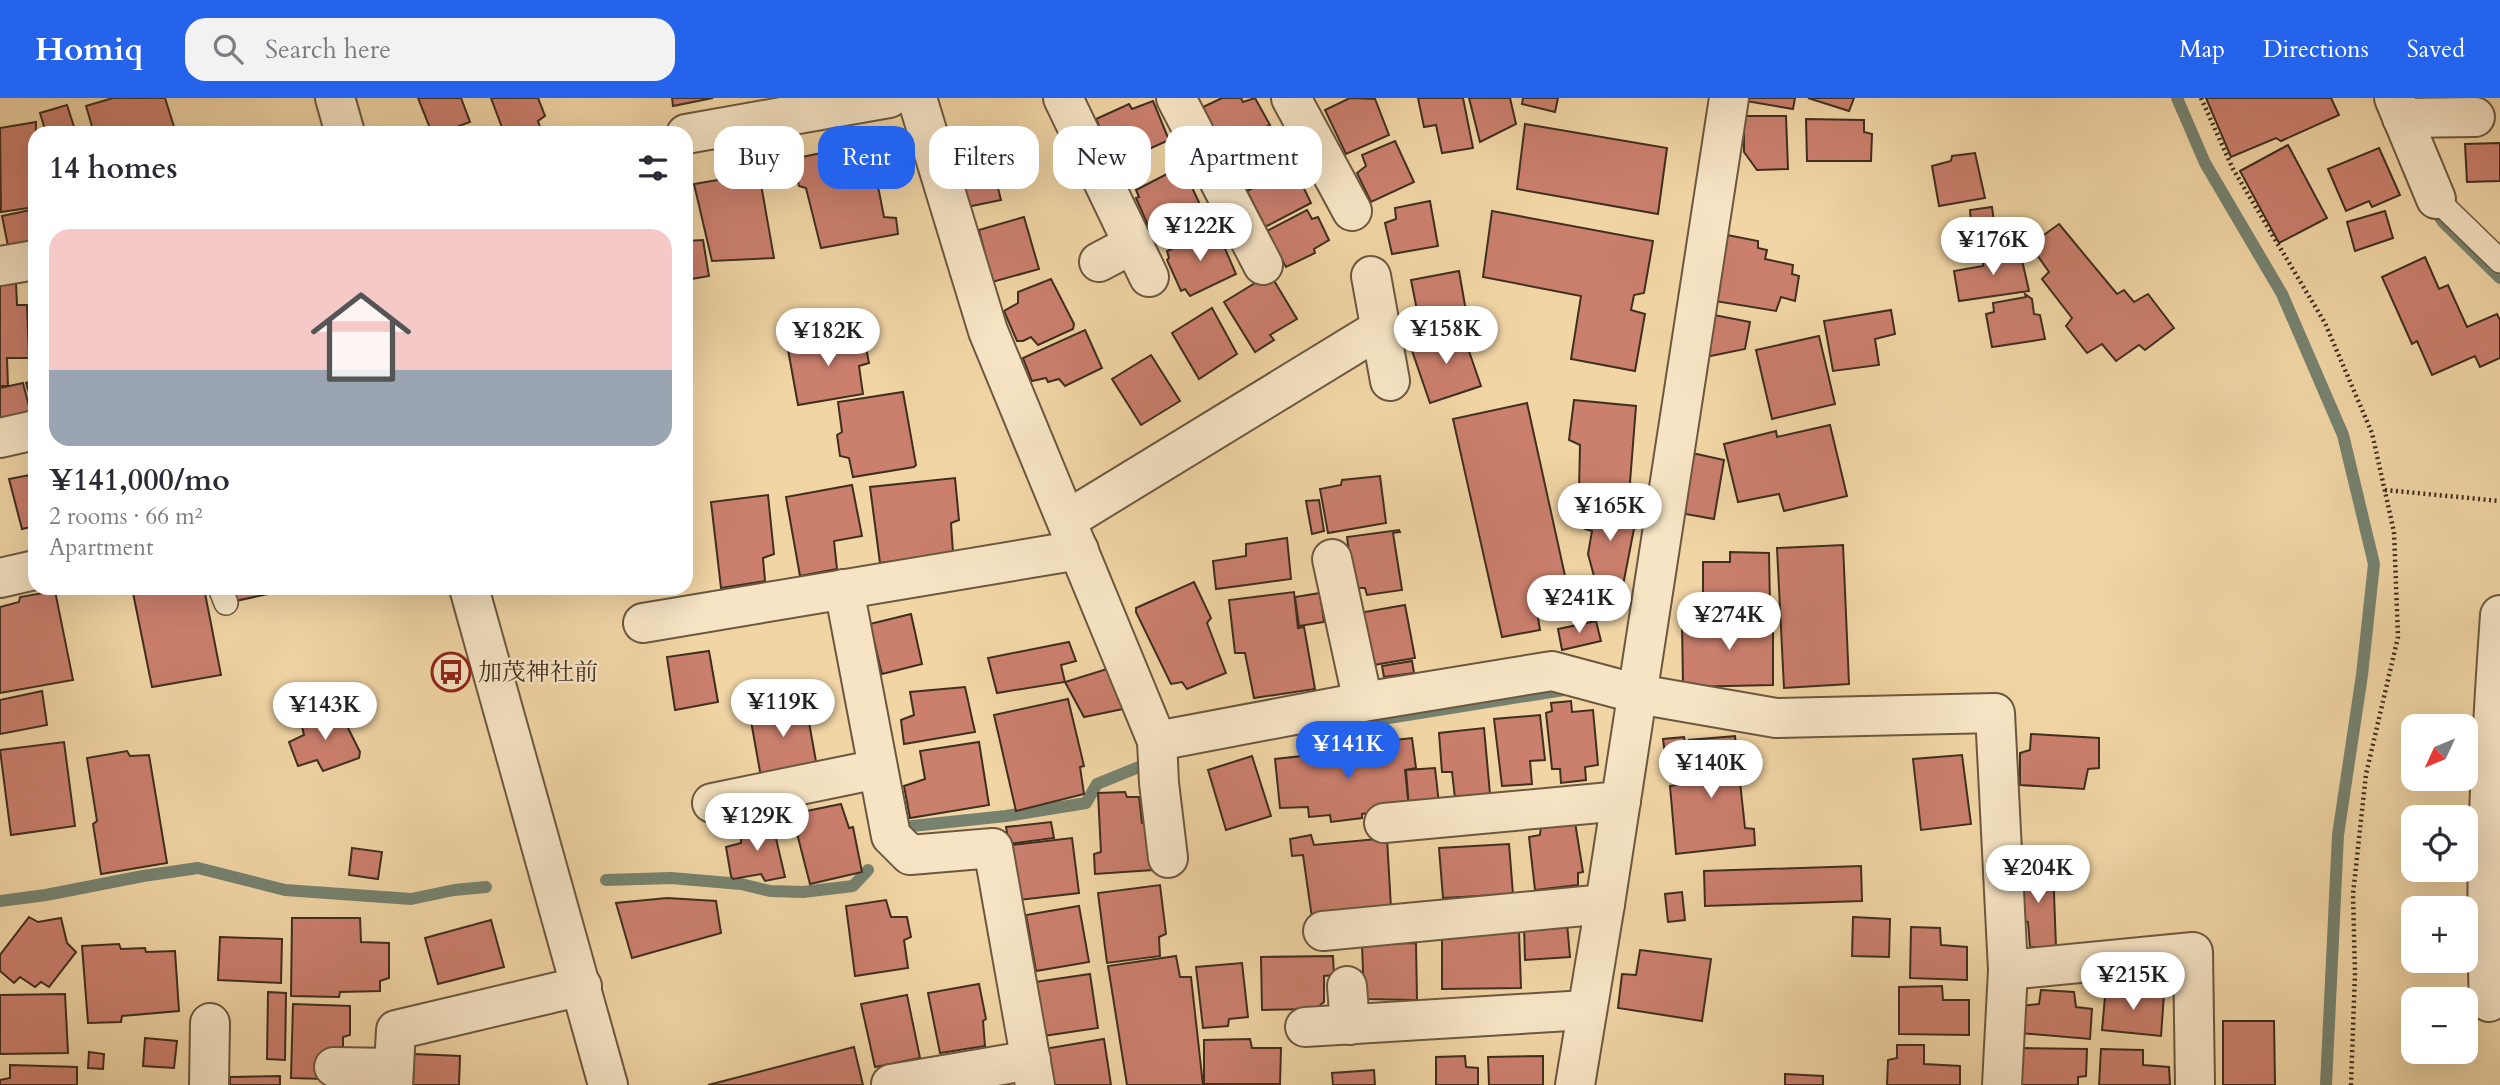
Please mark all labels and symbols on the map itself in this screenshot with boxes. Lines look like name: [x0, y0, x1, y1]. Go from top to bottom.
pin: ¥122K: [1151, 204, 1249, 263]
pin: ¥176K: [1944, 218, 2042, 277]
pin: ¥158K: [1397, 306, 1495, 366]
pin: ¥182K: [779, 308, 877, 368]
pin: ¥165K: [1561, 484, 1659, 543]
pin: ¥241K: [1530, 575, 1628, 635]
pin: ¥274K: [1680, 592, 1778, 652]
bus stop icon: 加茂神社前: [430, 651, 472, 693]
place label: 加茂神社前: [478, 656, 598, 689]
pin: ¥119K: [734, 680, 832, 739]
pin: ¥143K: [276, 682, 374, 742]
north arrow: [2401, 714, 2478, 791]
pin: ¥141K: [1299, 722, 1397, 781]
pin: ¥140K: [1662, 740, 1760, 800]
pin: ¥129K: [708, 794, 806, 853]
pin: ¥204K: [1989, 846, 2087, 905]
pin: ¥215K: [2084, 953, 2182, 1012]

